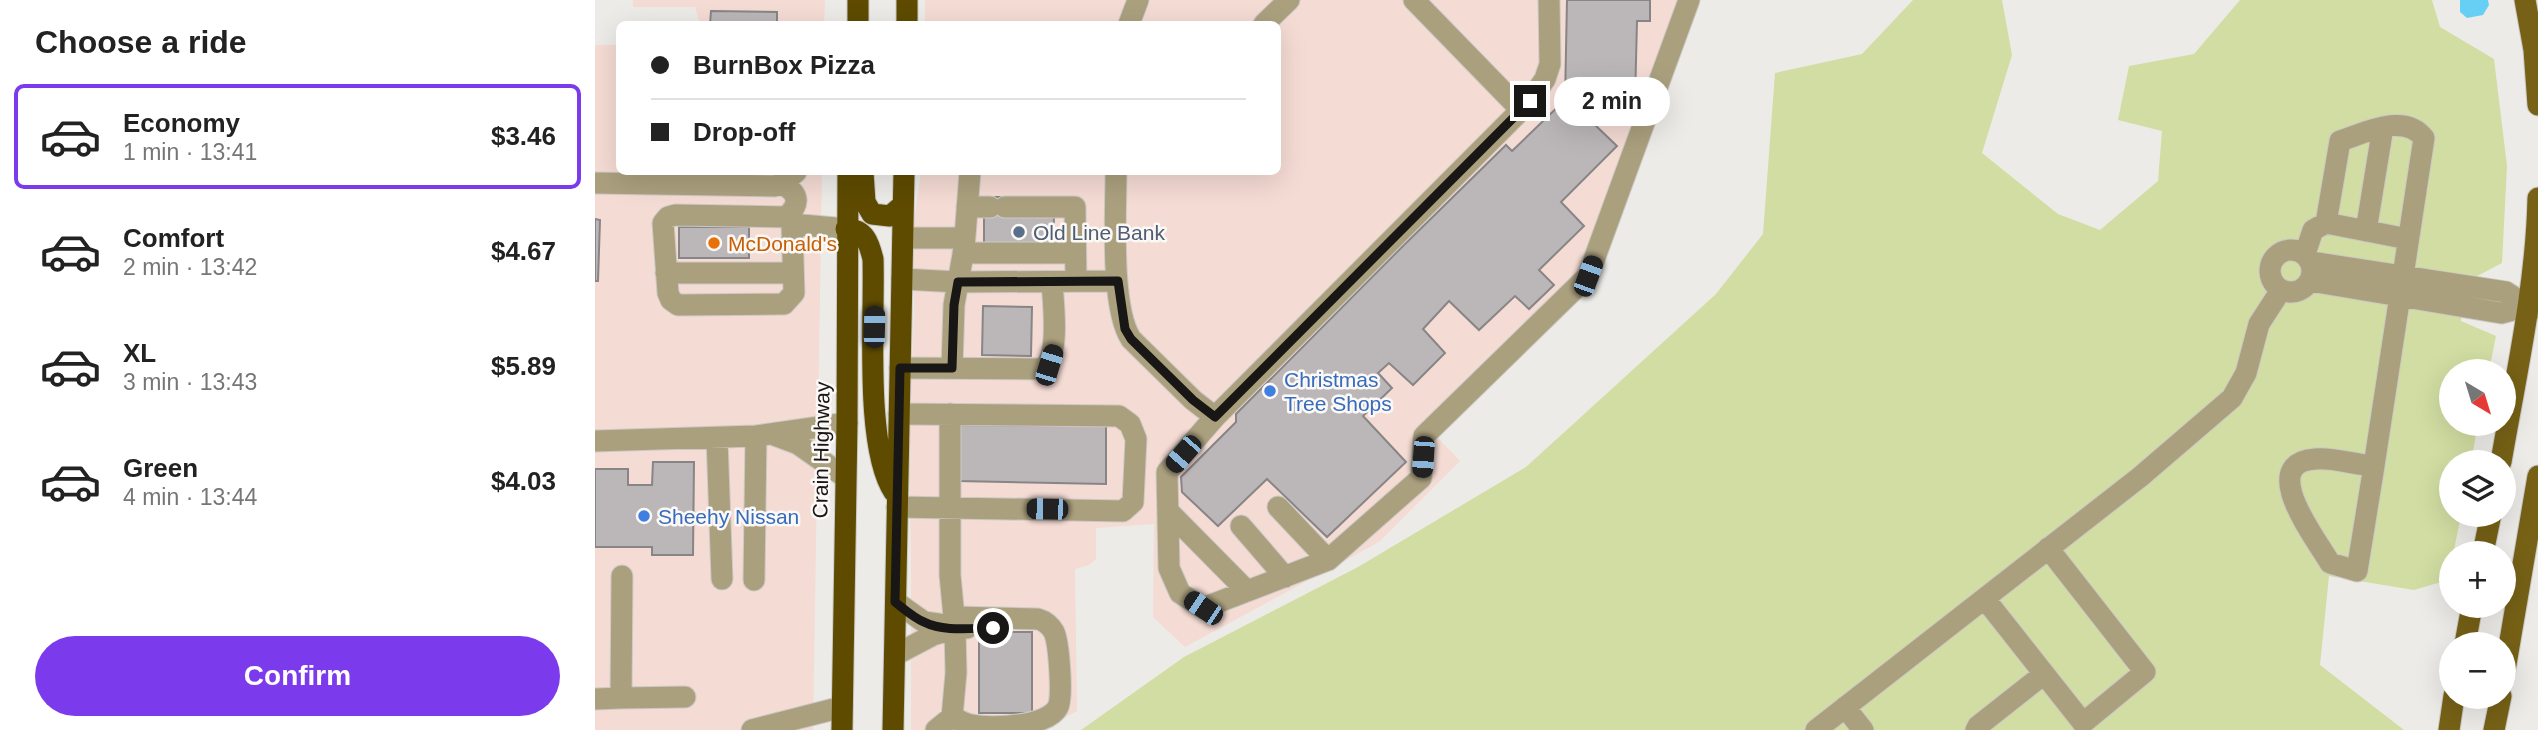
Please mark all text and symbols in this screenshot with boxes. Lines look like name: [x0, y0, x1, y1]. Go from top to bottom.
text: Choose a ride: [35, 24, 247, 60]
text: BurnBox Pizza: [693, 50, 875, 80]
callout: 2 min: [1555, 76, 1670, 126]
route end: [1514, 85, 1546, 117]
text: 2 min: [1582, 88, 1642, 114]
icon: car: [39, 105, 102, 168]
text: Economy: [123, 108, 240, 138]
text: Drop-off: [693, 117, 796, 147]
text: $3.46: [491, 121, 556, 151]
text: 1 min · 13:41: [123, 139, 257, 165]
icon: car: [39, 220, 102, 283]
place label: Old Line Bank: [1033, 221, 1165, 244]
text: Comfort: [123, 223, 224, 253]
marker: Old Line Bank: [1011, 224, 1027, 240]
place label: McDonald's: [728, 232, 837, 255]
marker: McDonald's: [706, 235, 722, 251]
text: $4.67: [491, 236, 556, 266]
car: [1571, 253, 1606, 299]
text: 2 min · 13:42: [123, 254, 257, 280]
car: [864, 306, 885, 348]
icon: car: [39, 335, 102, 398]
text: XL: [123, 338, 156, 368]
car: [1033, 342, 1066, 388]
text: $5.89: [491, 351, 556, 381]
north arrow: [2439, 359, 2517, 436]
map controls: [2439, 359, 2516, 709]
place label: Christmas Tree Shops: [1284, 368, 1392, 415]
text: 3 min · 13:43: [123, 369, 257, 395]
street label: Crain Highway: [808, 381, 834, 518]
marker: Christmas Tree Shops: [1262, 383, 1278, 399]
car: [1162, 431, 1205, 477]
car: [1412, 435, 1435, 479]
icon: car: [39, 450, 102, 513]
button: layers: [2439, 450, 2516, 527]
text: Green: [123, 453, 198, 483]
text: $4.03: [491, 466, 556, 496]
text: 4 min · 13:44: [123, 484, 257, 510]
car: [1026, 498, 1069, 520]
place label: Sheehy Nissan: [658, 505, 799, 528]
marker: Sheehy Nissan: [636, 508, 652, 524]
button: +: [2439, 541, 2516, 618]
car: [1180, 588, 1227, 628]
route start: [977, 612, 1009, 644]
button: −: [2439, 632, 2516, 709]
button: Confirm: [35, 636, 560, 716]

